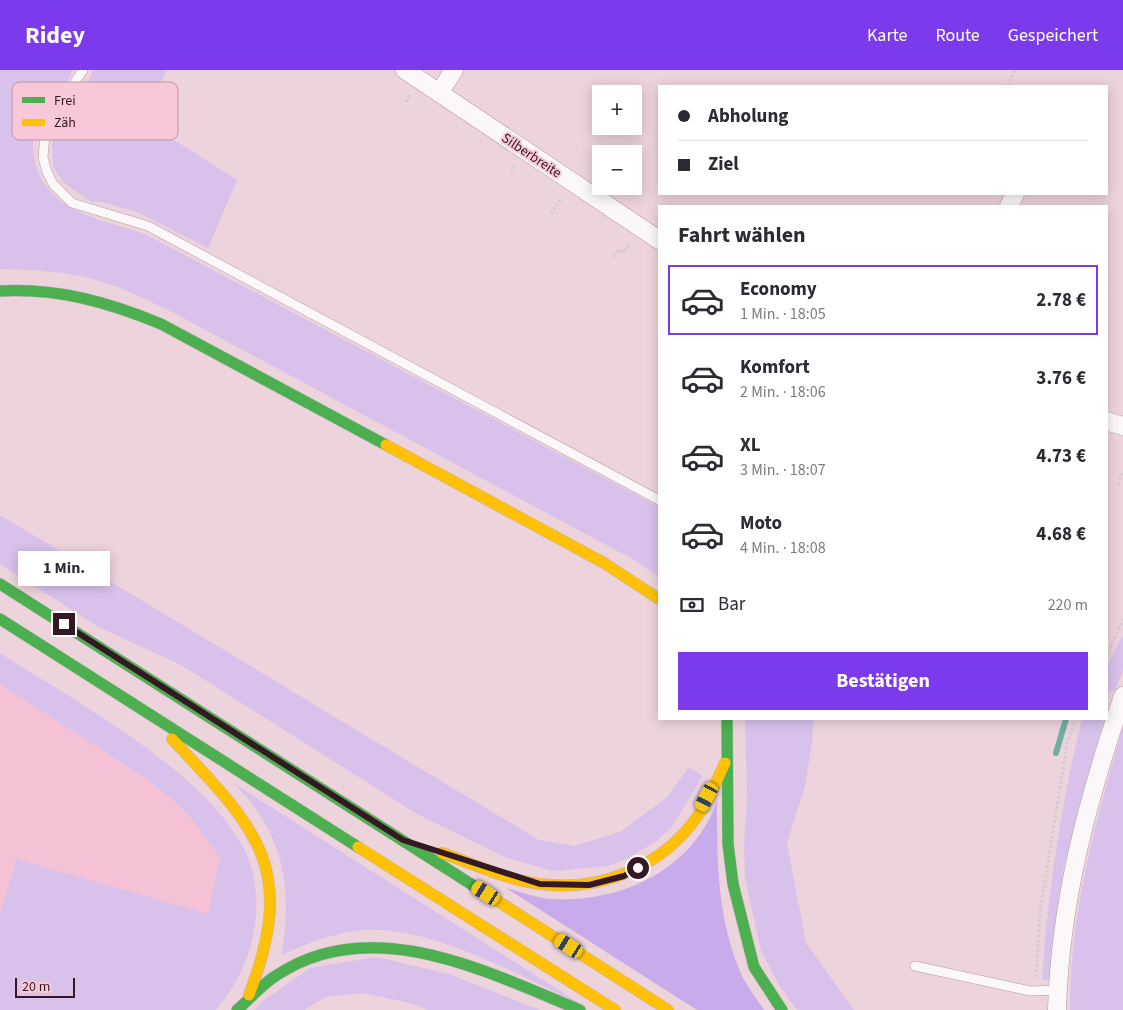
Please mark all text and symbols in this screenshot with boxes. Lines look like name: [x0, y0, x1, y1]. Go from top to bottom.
text: Ridey: [25, 18, 85, 53]
text: Karte: [867, 23, 907, 48]
text: Route: [935, 23, 980, 48]
text: Gespeichert: [1008, 23, 1098, 48]
legend: [12, 82, 178, 140]
map controls: [592, 85, 642, 195]
button: +: [592, 85, 642, 135]
text: Frei: [54, 91, 76, 111]
text: Abholung: [708, 103, 788, 130]
text: Zäh: [54, 113, 76, 133]
street label: Silberbreite: [498, 128, 565, 183]
button: −: [592, 145, 642, 195]
text: Ziel: [708, 151, 739, 178]
text: Fahrt wählen: [678, 219, 806, 251]
text: Economy: [740, 276, 817, 303]
icon: car: [680, 278, 725, 323]
text: 2.78 €: [1036, 287, 1086, 314]
text: 1 Min. · 18:05: [740, 303, 826, 325]
text: Komfort: [740, 354, 810, 381]
icon: car: [680, 356, 725, 401]
text: 3.76 €: [1036, 365, 1086, 392]
text: 2 Min. · 18:06: [740, 381, 826, 403]
text: XL: [740, 432, 761, 459]
icon: car: [680, 434, 725, 479]
text: 4.73 €: [1036, 443, 1086, 470]
text: 3 Min. · 18:07: [740, 459, 826, 481]
text: Moto: [740, 510, 782, 537]
icon: car: [680, 512, 725, 557]
text: 4.68 €: [1036, 521, 1086, 548]
text: 4 Min. · 18:08: [740, 537, 826, 559]
callout: 1 Min.: [18, 552, 110, 586]
text: 1 Min.: [43, 557, 85, 579]
icon: cash: [678, 591, 706, 619]
text: Bar: [718, 591, 745, 618]
text: 220 m: [1048, 594, 1088, 616]
route end: [53, 613, 75, 635]
button: Bestätigen: [678, 652, 1088, 710]
car: [693, 780, 720, 814]
route start: [627, 857, 649, 879]
car: [469, 879, 502, 907]
car: [552, 932, 585, 960]
scale bar: [15, 975, 75, 998]
text: 20 m: [22, 977, 50, 997]

